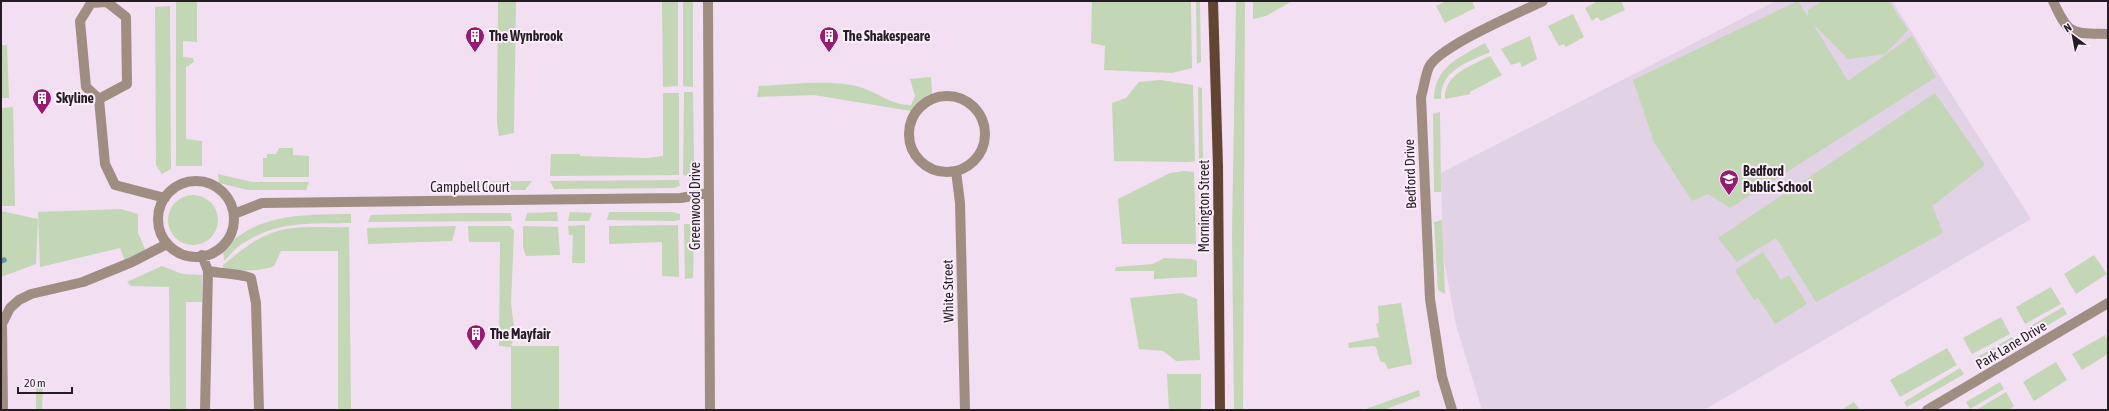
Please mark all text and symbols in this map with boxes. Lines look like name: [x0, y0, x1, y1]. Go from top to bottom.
north arrow: [2053, 16, 2093, 56]
text: N: [2062, 21, 2074, 34]
building icon: The Wynbrook: [464, 25, 486, 53]
building icon: The Shakespeare: [818, 25, 840, 53]
place label: The Wynbrook: [489, 28, 564, 44]
place label: The Shakespeare: [843, 28, 930, 44]
building icon: Skyline: [31, 87, 53, 115]
place label: Skyline: [56, 90, 94, 106]
street label: Bedford Drive: [1401, 139, 1419, 209]
street label: Mornington Street: [1196, 160, 1212, 252]
street label: Greenwood Drive: [687, 162, 703, 250]
place label: Bedford Public School: [1743, 163, 1812, 195]
school or university icon: Bedford Public School: [1718, 168, 1740, 196]
street label: Campbell Court: [430, 179, 510, 195]
street label: White Street: [939, 259, 957, 323]
street label: Park Lane Drive: [1973, 318, 2049, 372]
building icon: The Mayfair: [465, 323, 487, 351]
place label: The Mayfair: [490, 326, 551, 342]
scale bar: [18, 369, 72, 395]
text: 20 m: [24, 376, 46, 390]

